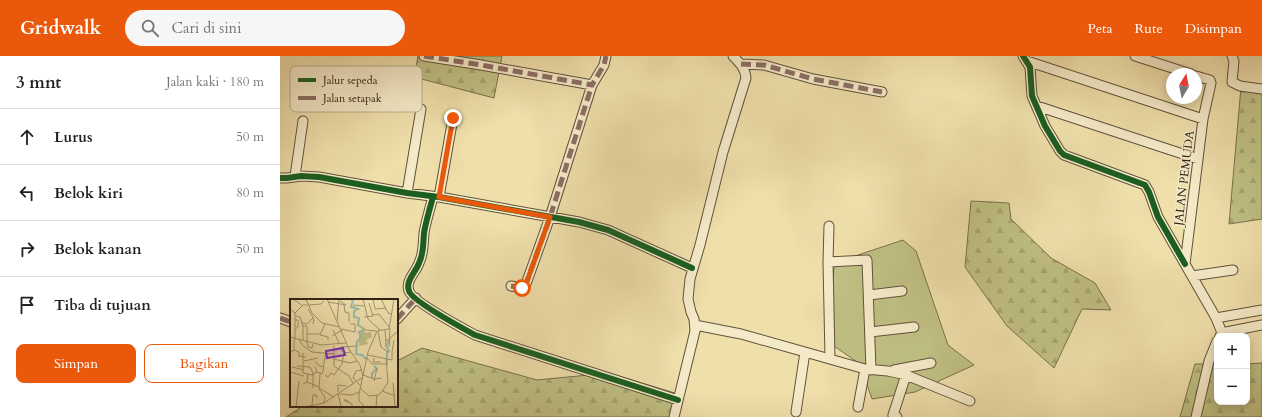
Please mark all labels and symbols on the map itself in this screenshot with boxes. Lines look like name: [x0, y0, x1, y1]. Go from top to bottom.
legend: [290, 66, 422, 112]
north arrow: [1166, 68, 1202, 104]
text: Jalur sepeda: [321, 73, 378, 88]
text: Jalan setapak: [321, 91, 382, 106]
route end: [444, 109, 462, 127]
street label: JALAN PEMUDA: [1170, 129, 1198, 228]
route start: [513, 279, 531, 297]
inset map: [290, 299, 398, 407]

